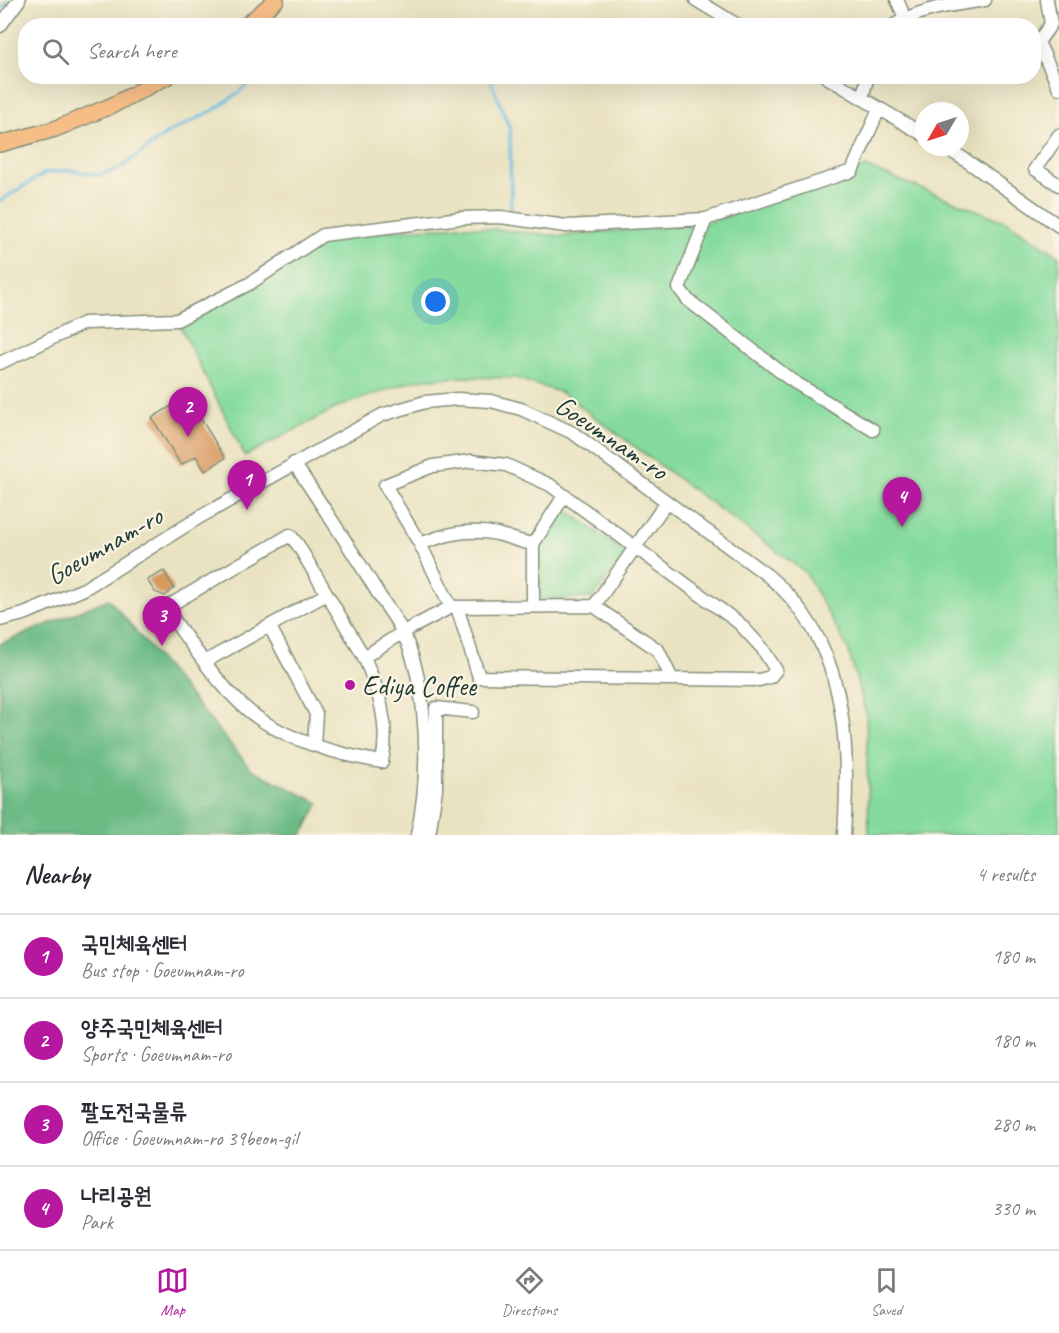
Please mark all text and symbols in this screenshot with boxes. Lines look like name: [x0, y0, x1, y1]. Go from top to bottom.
search box: [18, 18, 1041, 84]
icon: search: [39, 35, 72, 68]
text: Search here: [87, 37, 177, 65]
north arrow: [915, 102, 969, 156]
your location: [421, 287, 450, 316]
street label: Goeumnam-ro: [549, 387, 676, 489]
pin: 2: [168, 388, 207, 437]
pin: 1: [228, 460, 266, 510]
pin: 4: [882, 478, 922, 527]
street label: Goeumnam-ro: [40, 497, 170, 593]
pin: 3: [142, 596, 182, 646]
place label: Ediya Coffee: [362, 668, 478, 703]
marker: Ediya Coffee: [343, 678, 357, 692]
text: Nearby: [24, 858, 89, 891]
text: 4 results: [976, 862, 1035, 887]
text: 국민체육센터: [81, 930, 187, 958]
text: 1: [39, 944, 48, 969]
text: 180 m: [992, 944, 1035, 969]
text: Bus stop · Goeumnam-ro: [81, 958, 244, 983]
text: 양주국민체육센터: [81, 1014, 223, 1042]
text: 2: [39, 1028, 48, 1053]
text: 180 m: [992, 1028, 1035, 1053]
text: Sports · Goeumnam-ro: [81, 1042, 231, 1067]
text: 팔도전국물류: [81, 1098, 187, 1126]
text: 3: [39, 1112, 48, 1137]
text: 280 m: [992, 1112, 1035, 1137]
text: Office · Goeumnam-ro 39beon-gil: [81, 1126, 298, 1151]
text: 나리공원: [81, 1182, 152, 1210]
text: 4: [39, 1196, 48, 1221]
text: 330 m: [992, 1196, 1035, 1221]
text: Park: [81, 1210, 113, 1235]
tab: Map: [156, 1264, 189, 1320]
tab: Directions: [502, 1264, 557, 1320]
tab: Saved: [870, 1264, 903, 1320]

